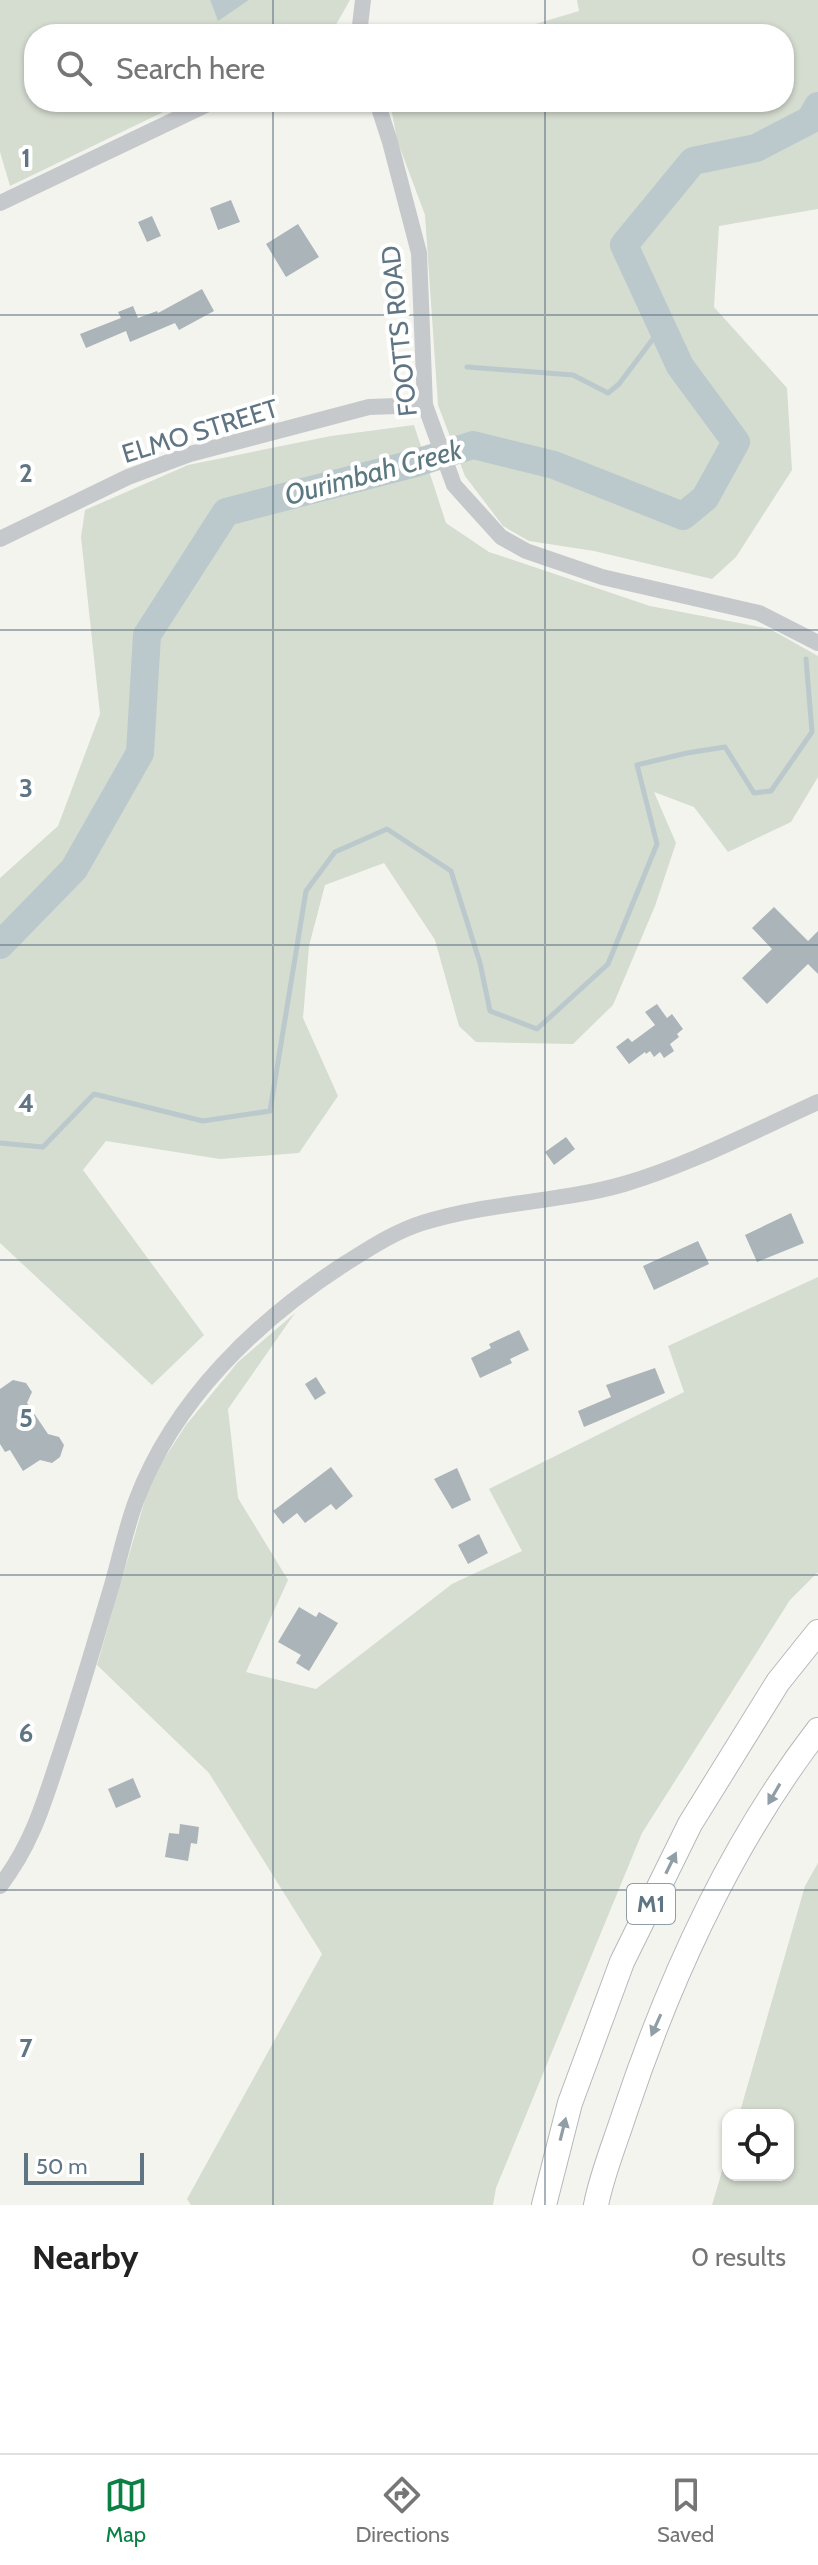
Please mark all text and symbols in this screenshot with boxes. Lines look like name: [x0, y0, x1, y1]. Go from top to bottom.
search box: [24, 24, 794, 112]
icon: search: [52, 46, 96, 90]
text: Search here: [116, 50, 265, 87]
text: 1: [21, 142, 31, 174]
street label: FOOTTS ROAD: [374, 244, 424, 418]
street label: ELMO STREET: [118, 392, 282, 470]
water label: Ourimbah Creek: [281, 432, 466, 512]
text: 2: [19, 457, 33, 489]
text: 3: [19, 772, 33, 804]
text: 4: [18, 1087, 34, 1119]
text: 5: [19, 1402, 33, 1434]
text: 6: [19, 1717, 33, 1749]
one-way arrow: [767, 1782, 781, 1805]
one-way arrow: [664, 1851, 678, 1874]
road number: M1: [627, 1884, 675, 1924]
one-way arrow: [649, 2013, 662, 2037]
text: 7: [19, 2032, 33, 2064]
map controls: [722, 2109, 794, 2181]
button: locate: [722, 2109, 794, 2181]
one-way arrow: [558, 2117, 570, 2142]
scale bar: [24, 2149, 144, 2185]
text: 50 m: [36, 2153, 88, 2180]
text: Nearby: [32, 2236, 139, 2278]
text: 0 results: [691, 2241, 786, 2273]
tab: Map: [104, 2473, 148, 2548]
tab: Directions: [355, 2473, 449, 2548]
tab: Saved: [657, 2473, 714, 2548]

